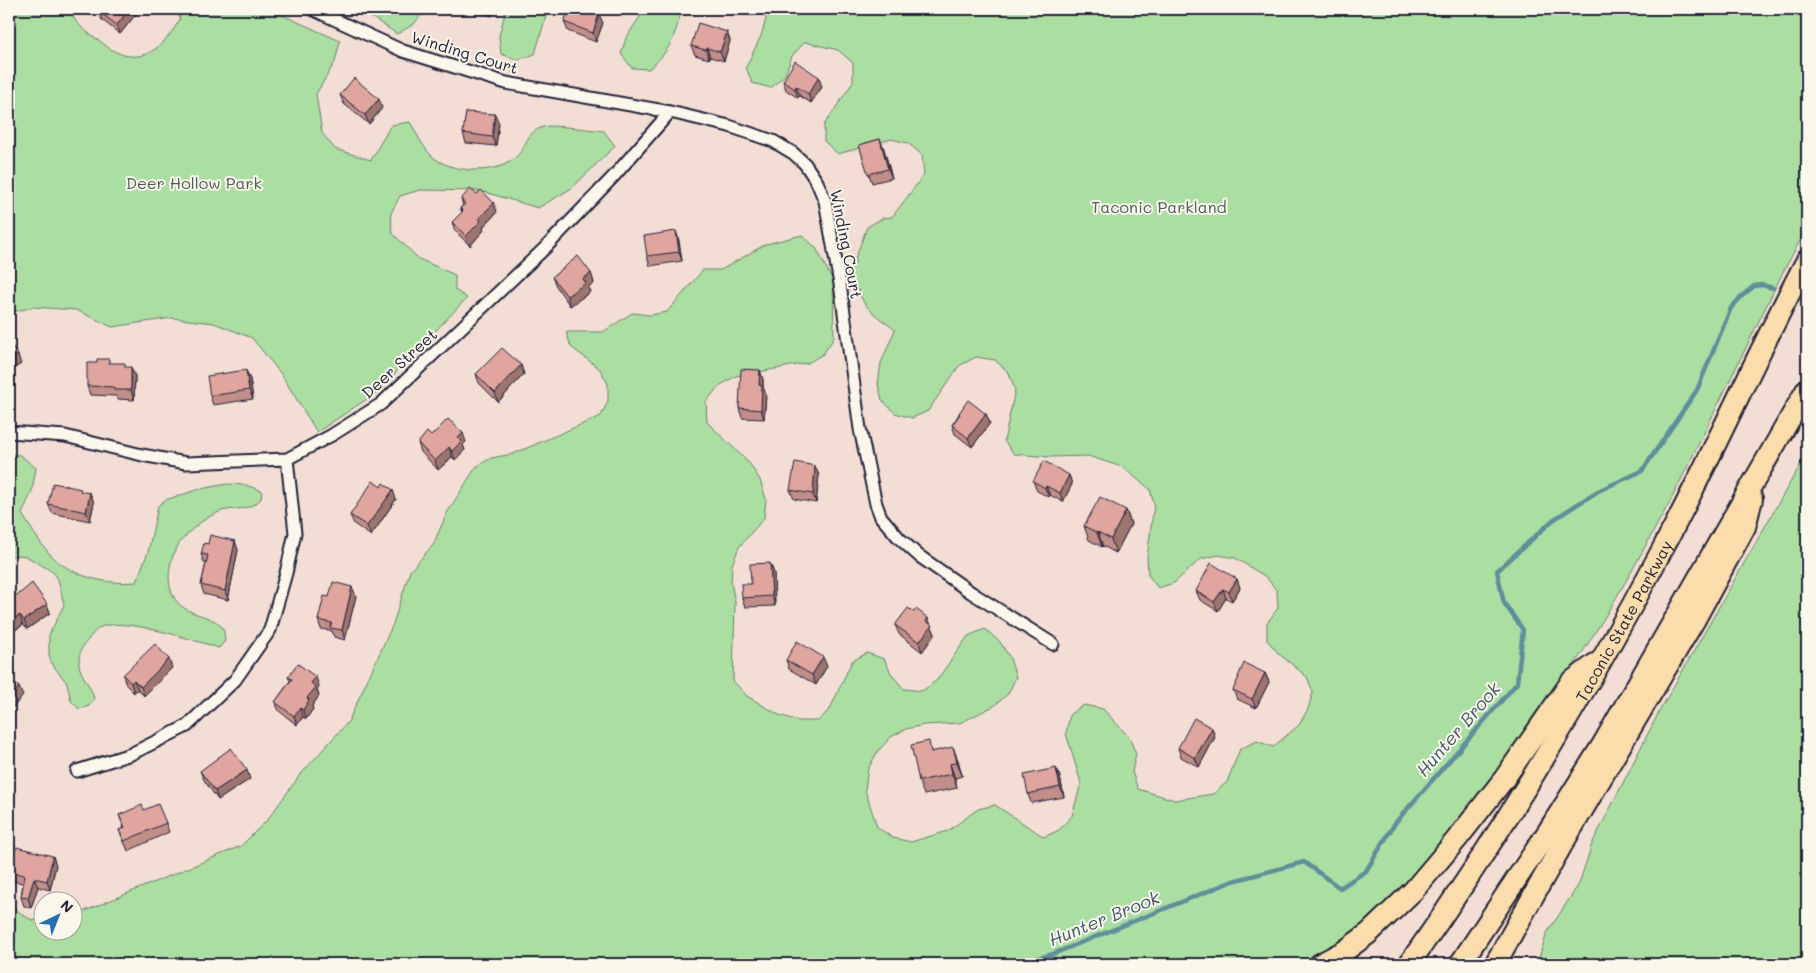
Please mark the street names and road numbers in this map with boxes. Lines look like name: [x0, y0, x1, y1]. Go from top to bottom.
street label: Winding Court: [409, 26, 521, 78]
street label: Winding Court: [826, 188, 868, 300]
street label: Deer Street: [357, 323, 441, 403]
street label: Taconic State Parkway: [1570, 536, 1676, 705]

